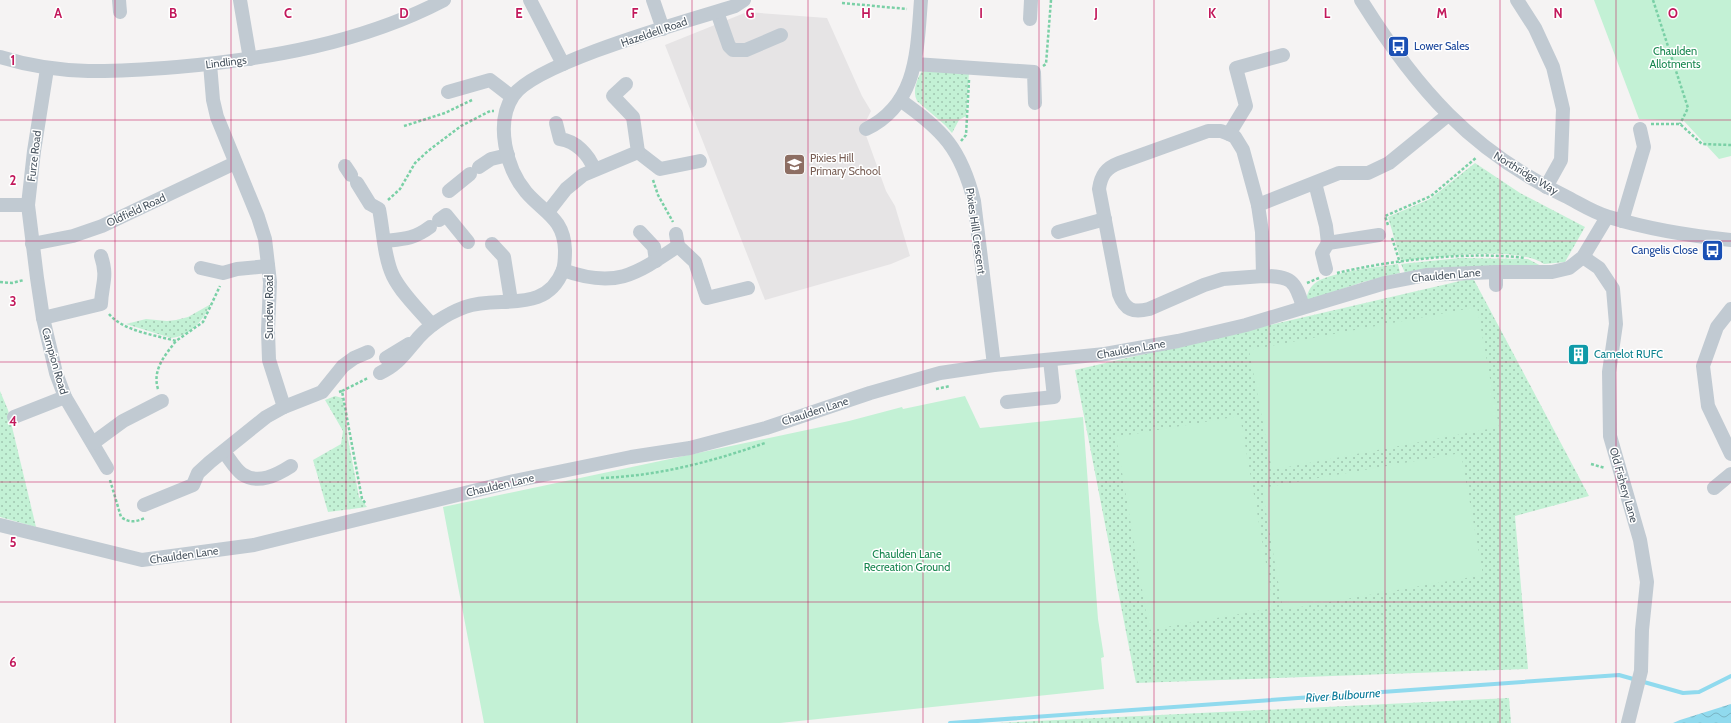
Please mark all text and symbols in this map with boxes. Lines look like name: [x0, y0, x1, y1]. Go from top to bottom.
text: A: [54, 5, 63, 21]
text: B: [169, 5, 177, 21]
text: C: [284, 5, 292, 21]
text: D: [399, 5, 409, 21]
text: E: [515, 5, 523, 21]
text: F: [632, 5, 639, 21]
text: G: [746, 5, 755, 21]
text: H: [861, 5, 871, 21]
text: I: [979, 5, 983, 21]
text: J: [1093, 5, 1098, 21]
text: K: [1208, 5, 1217, 21]
text: L: [1324, 5, 1331, 21]
text: M: [1437, 5, 1448, 21]
text: N: [1553, 5, 1563, 21]
text: O: [1668, 5, 1678, 21]
street label: Hazeldell Road: [619, 14, 689, 50]
bus stop icon: Lower Sales: [1385, 33, 1411, 59]
place label: Lower Sales: [1414, 39, 1470, 53]
park label: Chaulden Allotments: [1649, 44, 1701, 71]
text: 1: [11, 52, 15, 68]
street label: Lindlings: [205, 52, 248, 71]
street label: Furze Road: [24, 130, 44, 182]
street label: Northridge Way: [1491, 148, 1561, 198]
school or university icon: Pixies Hill Primary School: [781, 151, 807, 177]
place label: Pixies Hill Primary School: [810, 151, 881, 178]
text: 2: [10, 172, 17, 188]
street label: Pixies Hill Crescent: [963, 187, 989, 275]
street label: Oldfield Road: [104, 190, 168, 230]
bus stop icon: Cangelis Close: [1700, 237, 1726, 263]
place label: Cangelis Close: [1631, 243, 1698, 257]
street label: Chaulden Lane: [1411, 265, 1481, 285]
street label: Sundew Road: [262, 275, 276, 339]
text: 3: [9, 293, 17, 309]
street label: Campion Road: [39, 326, 71, 396]
street label: Chaulden Lane: [1096, 336, 1167, 362]
building icon: Camelot RUFC: [1565, 341, 1591, 367]
place label: Camelot RUFC: [1594, 347, 1663, 361]
street label: Chaulden Lane: [780, 394, 850, 428]
text: 4: [9, 413, 17, 429]
street label: Old Fishery Lane: [1607, 446, 1642, 525]
street label: Chaulden Lane: [465, 470, 536, 500]
text: 5: [10, 534, 17, 550]
street label: Chaulden Lane: [149, 543, 220, 567]
park label: Chaulden Lane Recreation Ground: [864, 547, 950, 574]
text: 6: [9, 654, 17, 670]
water label: River Bulbourne: [1305, 685, 1382, 705]

